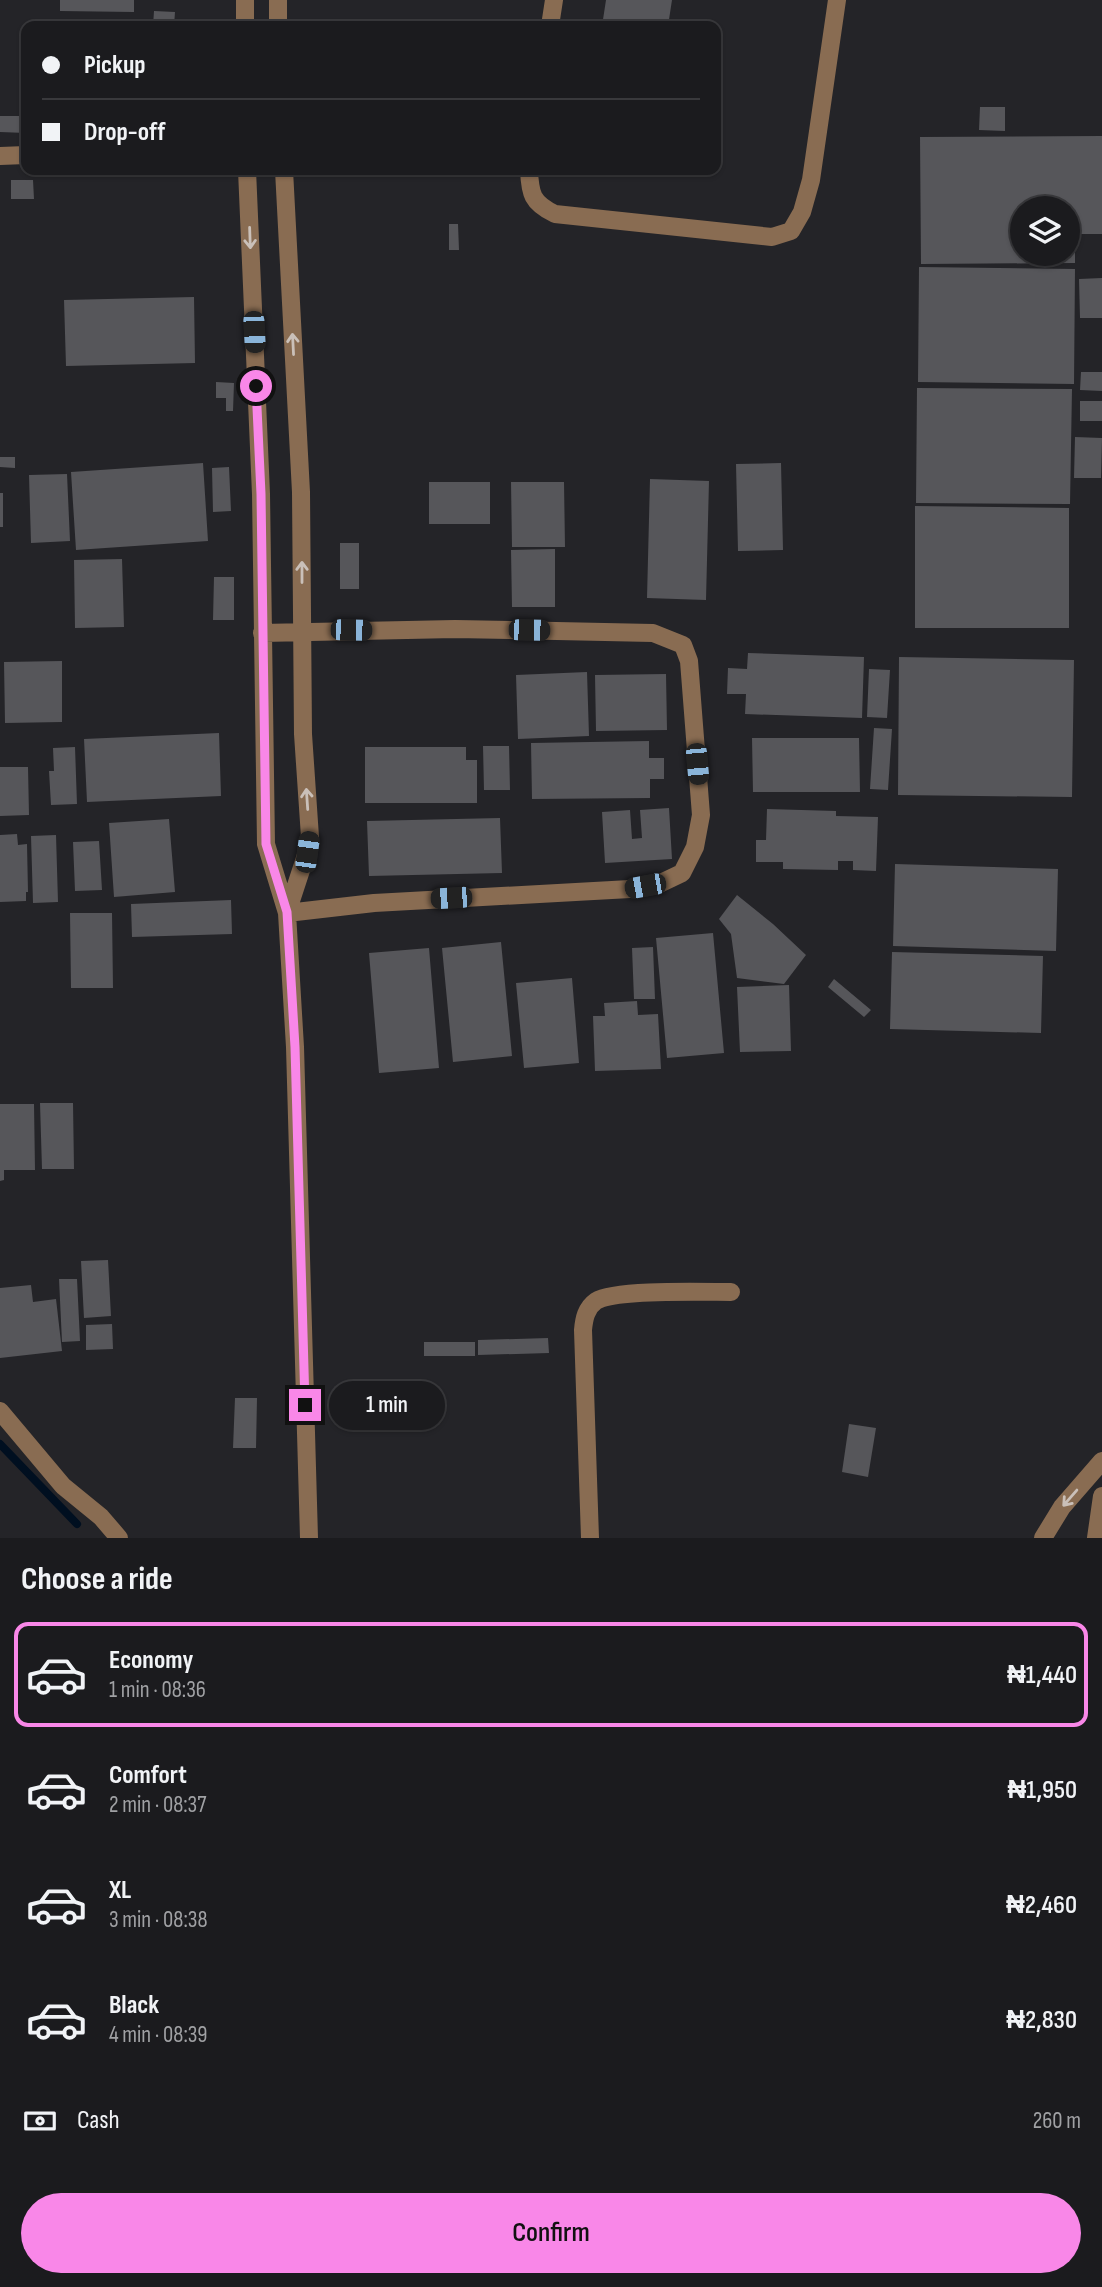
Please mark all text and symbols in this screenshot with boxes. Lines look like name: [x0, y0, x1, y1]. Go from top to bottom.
text: Pickup: [84, 50, 146, 81]
text: Drop-off: [84, 117, 165, 148]
map controls: [1010, 196, 1080, 266]
button: layers: [1010, 196, 1080, 266]
one-way arrow: [243, 226, 256, 249]
car: [243, 310, 266, 354]
one-way arrow: [287, 333, 300, 356]
route start: [240, 370, 272, 402]
one-way arrow: [295, 560, 308, 583]
car: [330, 619, 373, 641]
car: [508, 619, 551, 641]
car: [685, 742, 710, 786]
one-way arrow: [300, 788, 313, 811]
car: [294, 830, 321, 874]
car: [623, 872, 668, 900]
car: [430, 886, 473, 910]
callout: 1 min: [330, 1380, 445, 1430]
route end: [289, 1389, 321, 1421]
text: 1 min: [366, 1391, 408, 1419]
one-way arrow: [1062, 1489, 1078, 1507]
text: Choose a ride: [21, 1560, 173, 1599]
icon: car: [25, 1643, 88, 1706]
text: Economy: [109, 1645, 193, 1676]
text: ₦1,440: [1007, 1660, 1077, 1691]
text: 1 min · 08:36: [109, 1676, 206, 1704]
icon: car: [25, 1758, 88, 1821]
text: Comfort: [109, 1760, 187, 1791]
text: ₦1,950: [1008, 1775, 1077, 1806]
text: 2 min · 08:37: [109, 1791, 206, 1819]
icon: car: [25, 1873, 88, 1936]
text: XL: [109, 1875, 131, 1906]
text: ₦2,460: [1006, 1890, 1077, 1921]
text: 3 min · 08:38: [109, 1906, 207, 1934]
icon: car: [25, 1988, 88, 2051]
text: Black: [109, 1990, 159, 2021]
text: ₦2,830: [1006, 2005, 1077, 2036]
text: 4 min · 08:39: [109, 2021, 208, 2049]
icon: cash: [21, 2102, 59, 2140]
text: Cash: [77, 2105, 120, 2136]
text: 260 m: [1033, 2107, 1081, 2135]
button: Confirm: [21, 2193, 1081, 2273]

